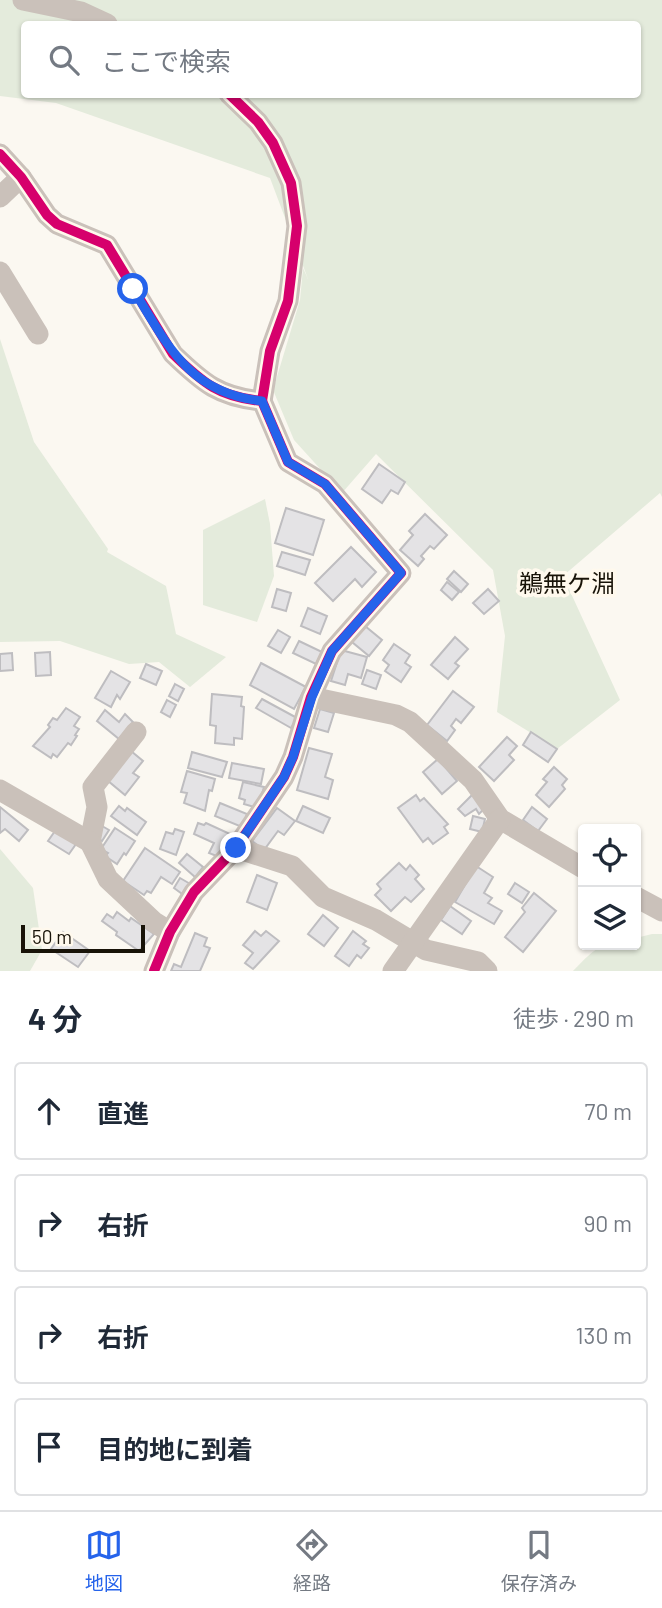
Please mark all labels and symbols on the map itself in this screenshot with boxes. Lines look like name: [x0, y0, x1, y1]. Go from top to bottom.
route start: [117, 273, 148, 304]
district label: 鵜無ケ淵: [519, 568, 615, 597]
route end: [220, 832, 251, 863]
scale bar: [21, 922, 145, 954]

